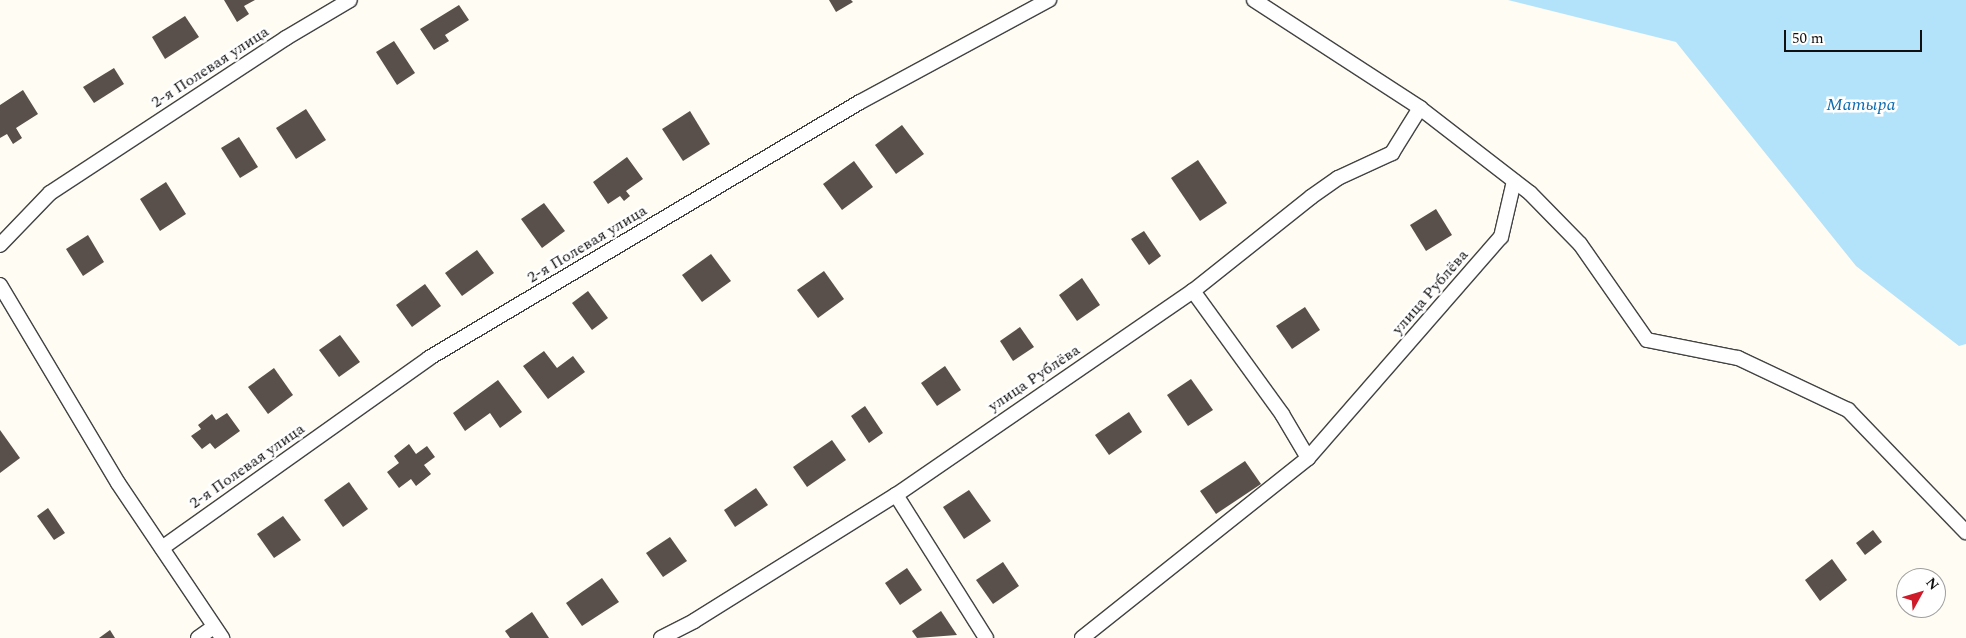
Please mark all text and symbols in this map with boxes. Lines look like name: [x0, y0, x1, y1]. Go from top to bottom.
scale bar: [1786, 20, 1924, 52]
street label: 2-я Полевая улица: [148, 22, 272, 112]
text: 50 m: [1792, 27, 1824, 50]
water label: Матыра: [1826, 94, 1896, 116]
street label: 2-я Полевая улица: [524, 201, 650, 287]
street label: улица Рублёва: [1388, 245, 1472, 339]
street label: улица Рублёва: [984, 340, 1084, 416]
street label: 2-я Полевая улица: [186, 419, 308, 513]
north arrow: [1896, 568, 1946, 618]
text: N: [1921, 573, 1944, 595]

